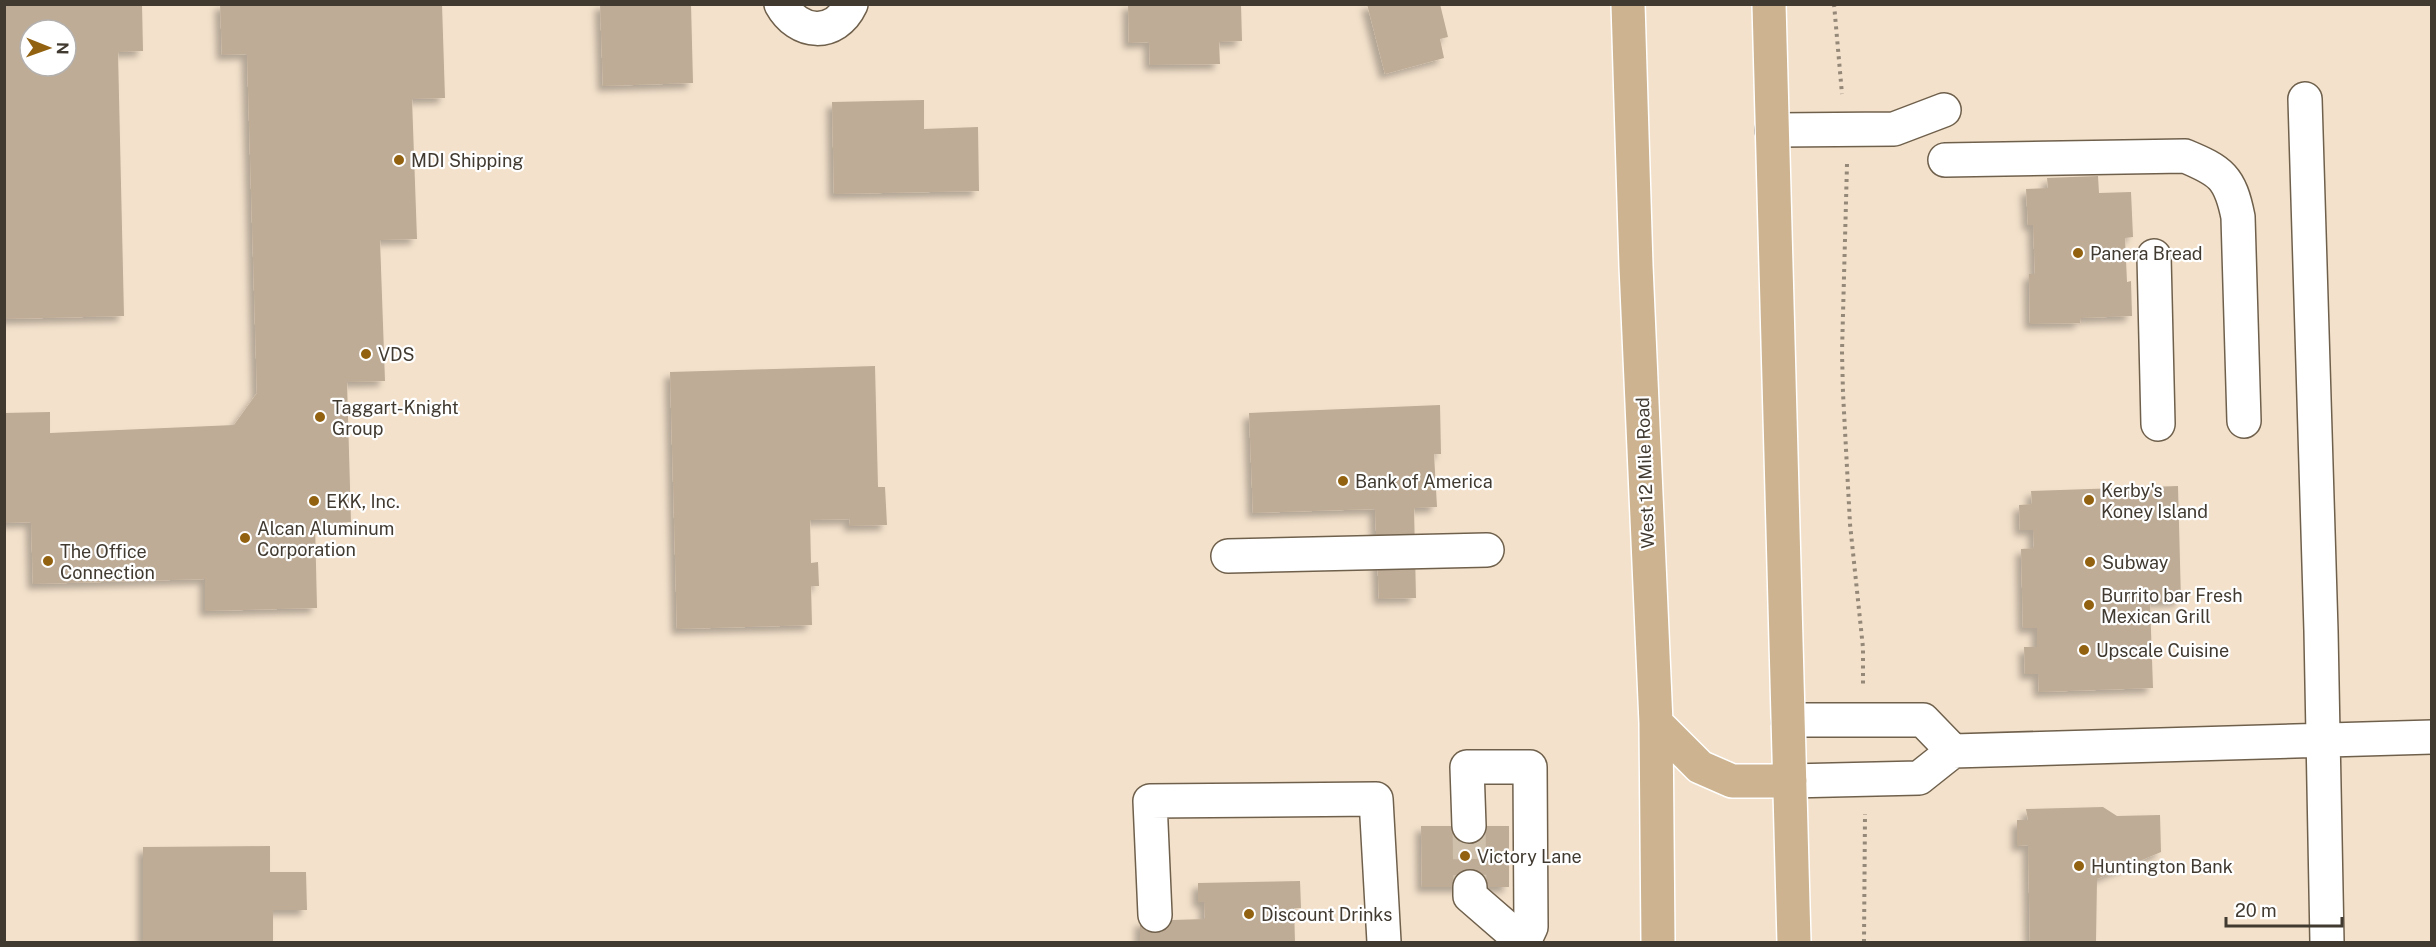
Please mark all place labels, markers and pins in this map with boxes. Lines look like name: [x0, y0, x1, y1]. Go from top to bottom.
place label: MDI Shipping: [411, 150, 524, 171]
marker: MDI Shipping: [392, 153, 406, 167]
place label: Panera Bread: [2090, 243, 2203, 264]
marker: Panera Bread: [2071, 246, 2085, 260]
place label: VDS: [378, 344, 415, 365]
marker: VDS: [359, 347, 373, 361]
place label: Taggart-Knight Group: [332, 397, 459, 439]
marker: Taggart-Knight Group: [313, 410, 327, 424]
place label: Bank of America: [1355, 471, 1493, 492]
marker: Bank of America: [1336, 474, 1350, 488]
place label: Kerby's Koney Island: [2101, 480, 2208, 522]
place label: EKK, Inc.: [326, 491, 400, 512]
marker: Kerby's Koney Island: [2082, 493, 2096, 507]
marker: EKK, Inc.: [307, 494, 321, 508]
place label: Alcan Aluminum Corporation: [257, 518, 394, 560]
marker: Alcan Aluminum Corporation: [238, 531, 252, 545]
place label: The Office Connection: [60, 541, 155, 583]
place label: Subway: [2102, 552, 2169, 573]
marker: The Office Connection: [41, 554, 55, 568]
marker: Subway: [2083, 555, 2097, 569]
place label: Burrito bar Fresh Mexican Grill: [2101, 585, 2243, 627]
marker: Burrito bar Fresh Mexican Grill: [2082, 598, 2096, 612]
place label: Upscale Cuisine: [2096, 640, 2229, 661]
marker: Upscale Cuisine: [2077, 643, 2091, 657]
place label: Victory Lane: [1477, 846, 1582, 867]
marker: Victory Lane: [1458, 849, 1472, 863]
place label: Huntington Bank: [2091, 856, 2233, 877]
marker: Huntington Bank: [2072, 859, 2086, 873]
place label: Discount Drinks: [1261, 904, 1392, 925]
marker: Discount Drinks: [1242, 907, 1256, 921]

